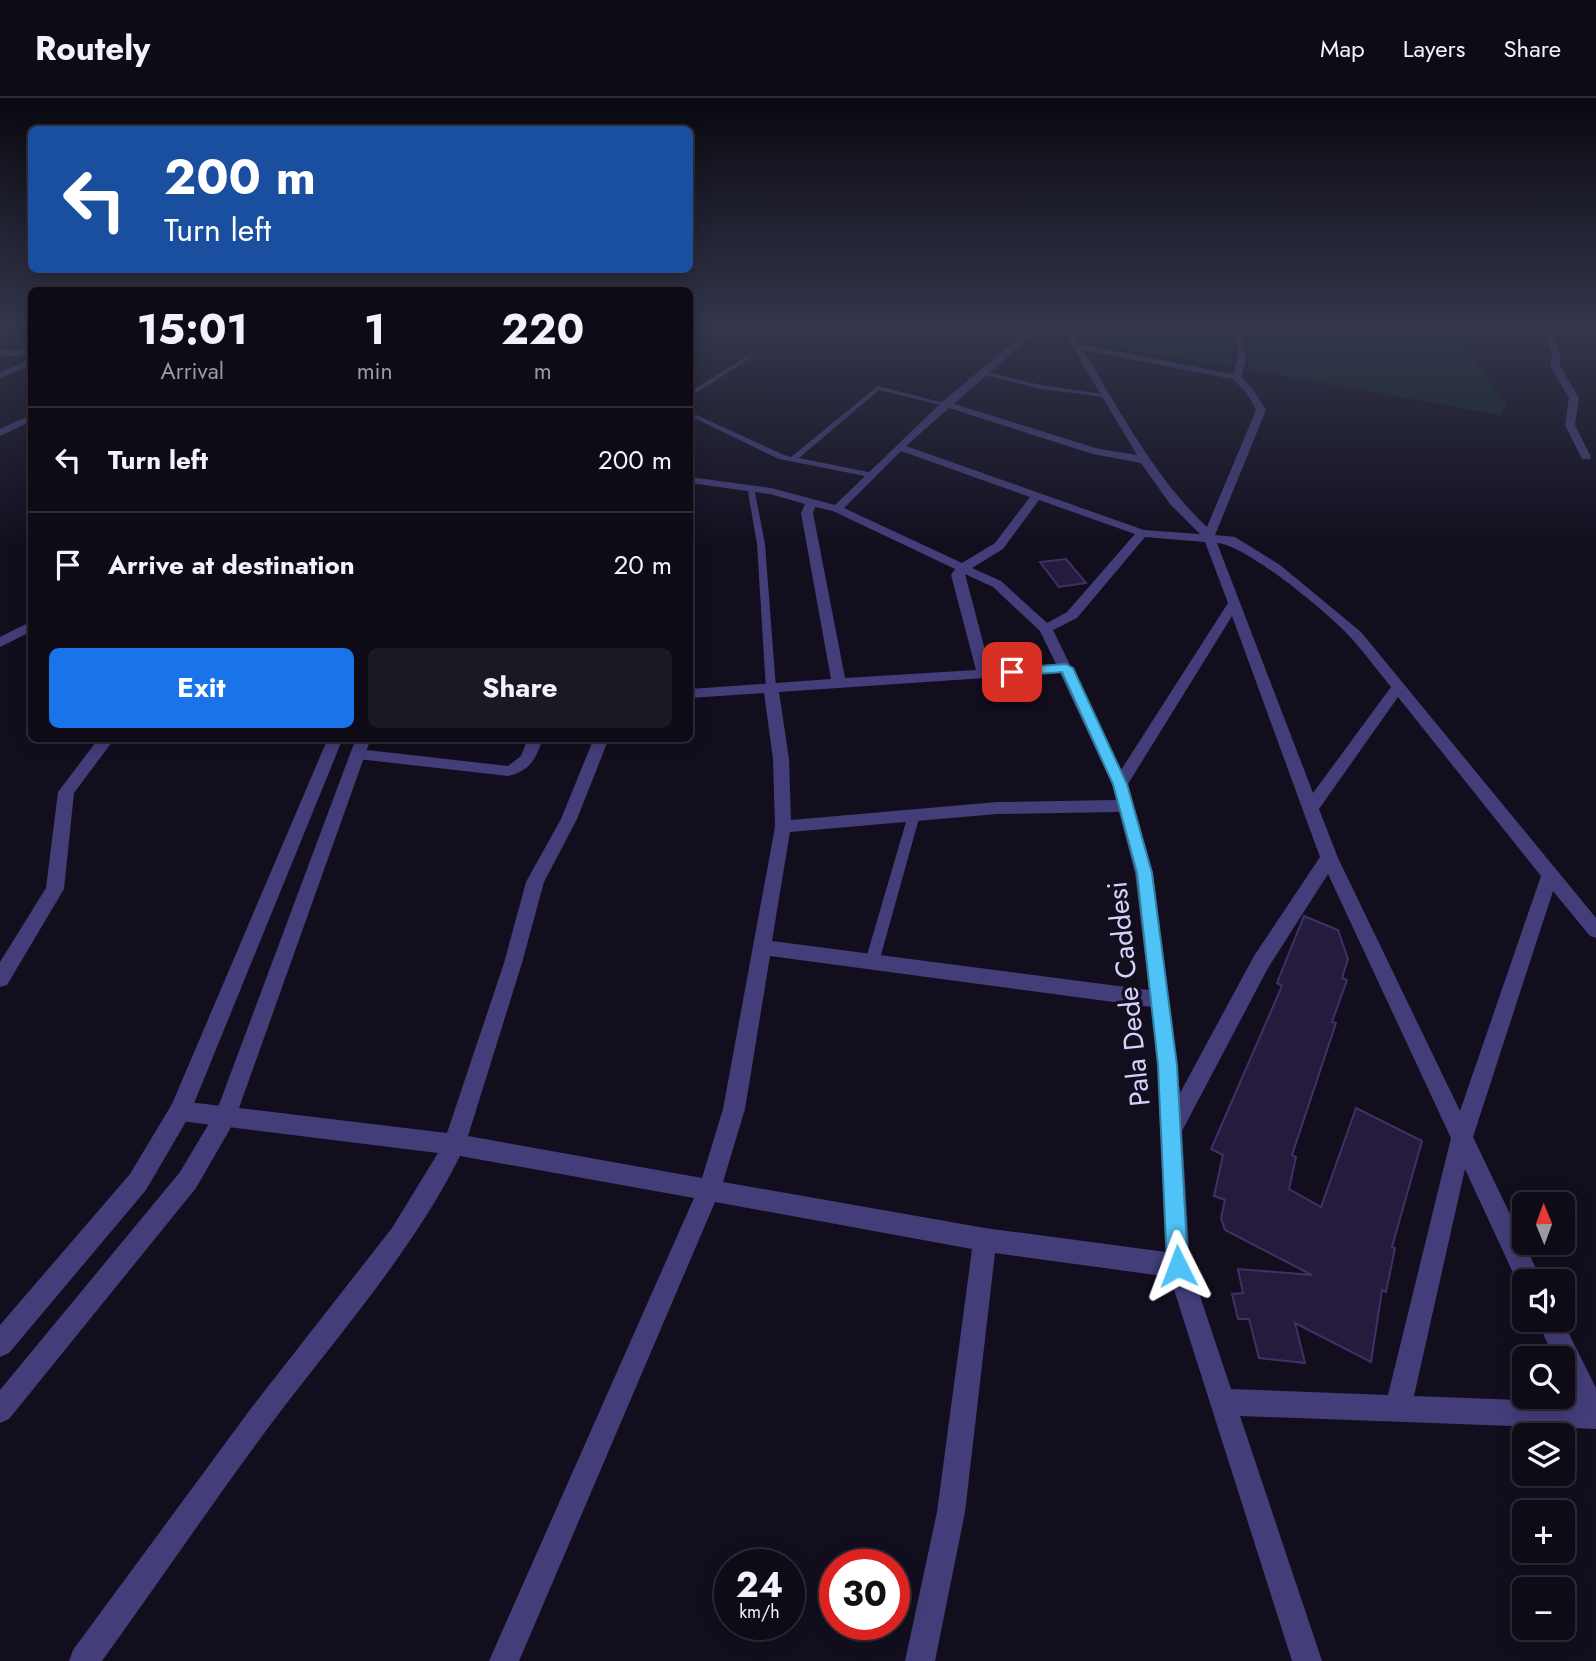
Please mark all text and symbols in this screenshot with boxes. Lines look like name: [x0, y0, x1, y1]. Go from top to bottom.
text: Routely: [35, 25, 150, 72]
text: Map: [1320, 31, 1365, 66]
text: Layers: [1403, 31, 1465, 66]
text: Share: [1503, 31, 1561, 66]
text: 200 m: [164, 142, 316, 212]
icon: left: [49, 154, 140, 245]
text: Turn left: [164, 207, 271, 253]
text: 15:01: [137, 299, 248, 360]
text: 1: [364, 299, 385, 360]
text: 220: [501, 299, 584, 360]
text: Arrival: [161, 354, 224, 388]
text: min: [357, 354, 393, 388]
text: m: [534, 354, 552, 388]
icon: left: [49, 441, 87, 479]
text: Turn left: [108, 441, 208, 479]
text: 200 m: [598, 441, 672, 479]
icon: arrive: [49, 546, 87, 584]
text: Arrive at destination: [108, 546, 355, 584]
text: 20 m: [614, 546, 672, 584]
pin: [982, 642, 1042, 702]
button: Exit: [49, 648, 354, 728]
button: Share: [368, 648, 672, 728]
icon: arrive: [993, 653, 1031, 691]
street label: Pala Dede Caddesi: [1096, 879, 1161, 1109]
north arrow: [1512, 1192, 1575, 1255]
map controls: [1512, 1192, 1575, 1640]
position arrow: [1141, 1229, 1215, 1303]
button: sound: [1512, 1269, 1575, 1332]
button: search: [1512, 1346, 1575, 1409]
button: layers: [1512, 1423, 1575, 1486]
button: +: [1512, 1500, 1575, 1563]
speed limit sign: 30: [819, 1549, 910, 1640]
text: 24: [736, 1560, 783, 1610]
button: −: [1512, 1577, 1575, 1640]
text: km/h: [739, 1599, 780, 1625]

